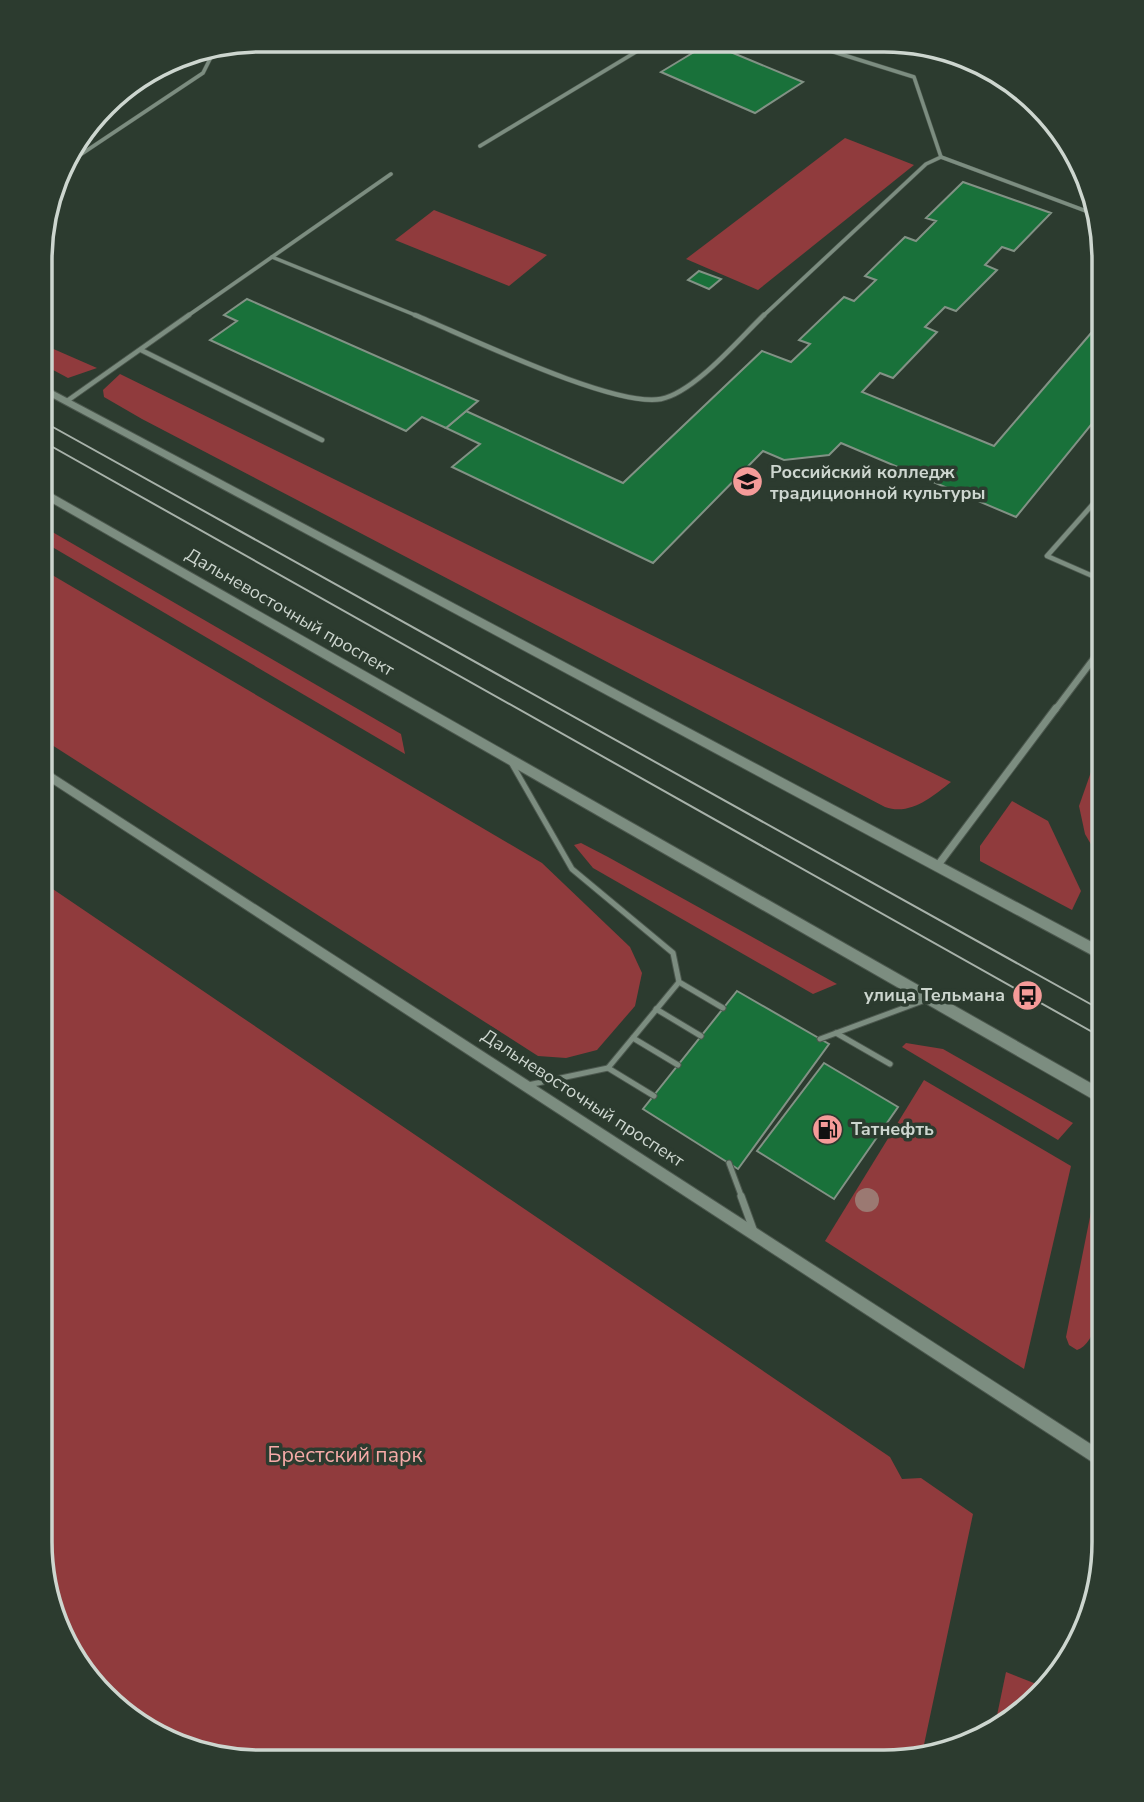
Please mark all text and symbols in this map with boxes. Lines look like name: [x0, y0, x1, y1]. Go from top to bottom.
place label: Российский колледж традиционной культуры: [770, 460, 985, 505]
school or university icon: Российский колледж традиционной культуры: [730, 465, 764, 499]
street label: Дальневосточный проспект: [181, 542, 399, 682]
bus stop icon: улица Тельмана: [1011, 978, 1045, 1012]
place label: улица Тельмана: [864, 983, 1005, 1007]
street label: Дальневосточный проспект: [477, 1023, 689, 1173]
fuel station icon: Татнефть: [811, 1112, 845, 1146]
place label: Татнефть: [851, 1117, 934, 1141]
park label: Брестский парк: [268, 1441, 423, 1469]

